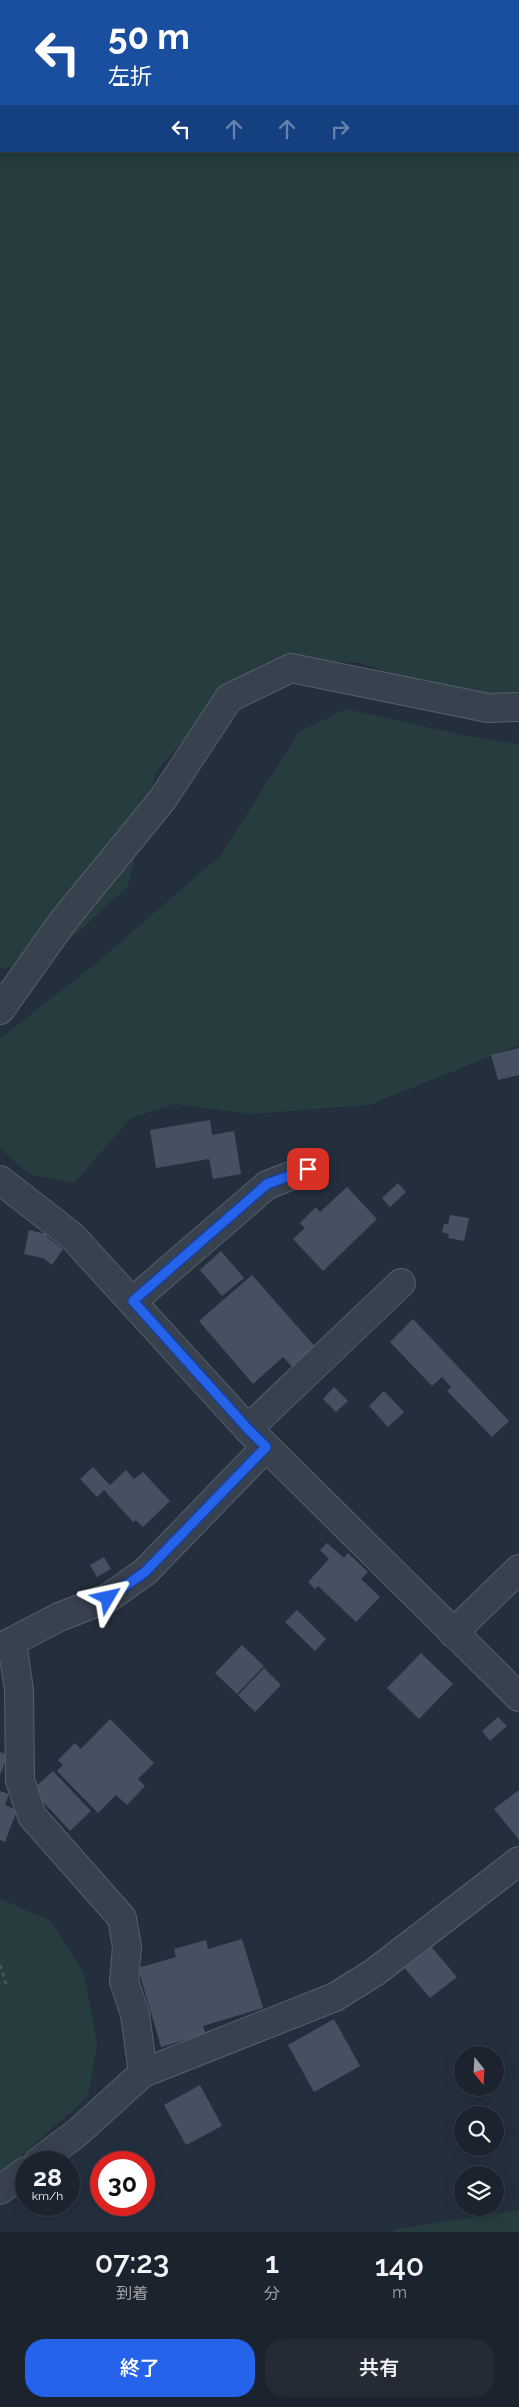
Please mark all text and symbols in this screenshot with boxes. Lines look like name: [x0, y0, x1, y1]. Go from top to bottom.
text: 50 m: [108, 16, 190, 57]
icon: left: [25, 20, 90, 85]
text: 左折: [108, 63, 152, 89]
icon: left: [167, 115, 195, 143]
icon: ahead: [220, 115, 248, 143]
icon: ahead: [273, 115, 301, 143]
icon: right: [326, 115, 354, 143]
pin: [287, 1148, 329, 1190]
icon: arrive: [294, 1155, 322, 1183]
position arrow: [81, 1571, 133, 1623]
north arrow: [454, 2046, 504, 2096]
map controls: [454, 2046, 504, 2216]
button: search: [454, 2106, 504, 2156]
speed limit sign: 30: [90, 2151, 155, 2216]
text: 28: [33, 2162, 62, 2192]
button: layers: [454, 2166, 504, 2216]
text: km/h: [32, 2189, 63, 2203]
text: 07:23: [95, 2245, 169, 2280]
text: 1: [265, 2245, 279, 2280]
text: 140: [375, 2248, 424, 2283]
text: m: [392, 2283, 407, 2302]
text: 到着: [116, 2284, 148, 2303]
text: 分: [264, 2284, 280, 2303]
button: 終了: [25, 2339, 255, 2397]
button: 共有: [265, 2339, 494, 2397]

